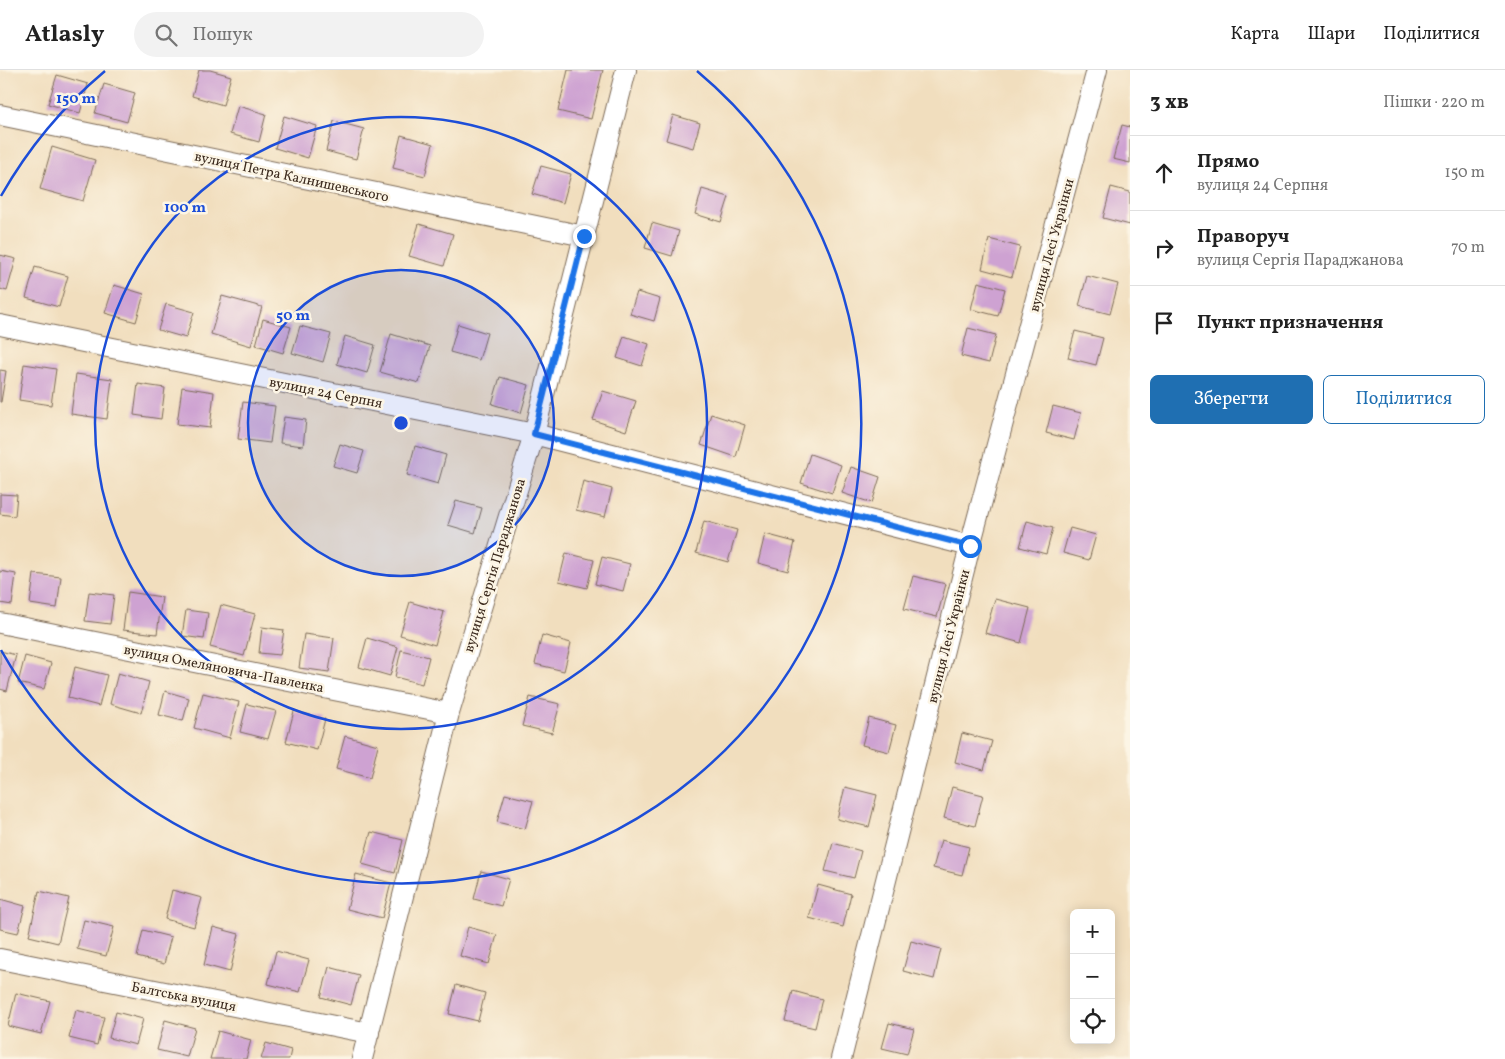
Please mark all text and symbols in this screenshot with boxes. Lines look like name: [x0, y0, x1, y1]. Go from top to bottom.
search box: [134, 12, 484, 57]
text: Atlasly: [25, 18, 104, 52]
icon: search: [152, 21, 180, 49]
text: Пошук: [192, 22, 253, 48]
text: Карта: [1231, 22, 1279, 47]
text: Шари: [1307, 22, 1355, 47]
text: Поділитися: [1383, 22, 1480, 47]
text: 3 хв: [1150, 88, 1189, 117]
text: 150 m: [56, 89, 96, 110]
text: Пішки · 220 m: [1383, 92, 1485, 114]
street label: вулиця Петра Калнишевського: [193, 148, 391, 207]
text: Прямо: [1197, 149, 1259, 175]
icon: ahead: [1150, 159, 1178, 187]
text: 150 m: [1444, 162, 1485, 184]
text: вулиця 24 Серпня: [1197, 175, 1328, 197]
street label: вулиця Лесі Українки: [1026, 176, 1080, 314]
text: 100 m: [164, 198, 207, 219]
text: Праворуч: [1197, 224, 1289, 250]
route end: [573, 225, 596, 248]
icon: right: [1150, 234, 1178, 262]
text: 70 m: [1451, 237, 1485, 259]
text: вулиця Сергія Параджанова: [1197, 250, 1404, 272]
text: 50 m: [276, 306, 310, 327]
icon: arrive: [1150, 309, 1178, 337]
text: Пункт призначення: [1197, 310, 1383, 336]
street label: вулиця 24 Серпня: [268, 373, 384, 414]
button: Зберегти: [1150, 375, 1313, 424]
button: Поділитися: [1323, 375, 1485, 424]
centre of rings: [392, 414, 410, 432]
street label: вулиця Сергія Параджанова: [460, 476, 531, 655]
route start: [959, 535, 982, 558]
street label: вулиця Лесі Українки: [924, 567, 975, 705]
street label: вулиця Омеляновича-Павленка: [122, 641, 325, 698]
map controls: [1070, 909, 1115, 1044]
button: +: [1070, 909, 1115, 954]
button: −: [1070, 954, 1115, 999]
street label: Балтська вулиця: [130, 978, 238, 1017]
button: locate: [1070, 999, 1115, 1044]

